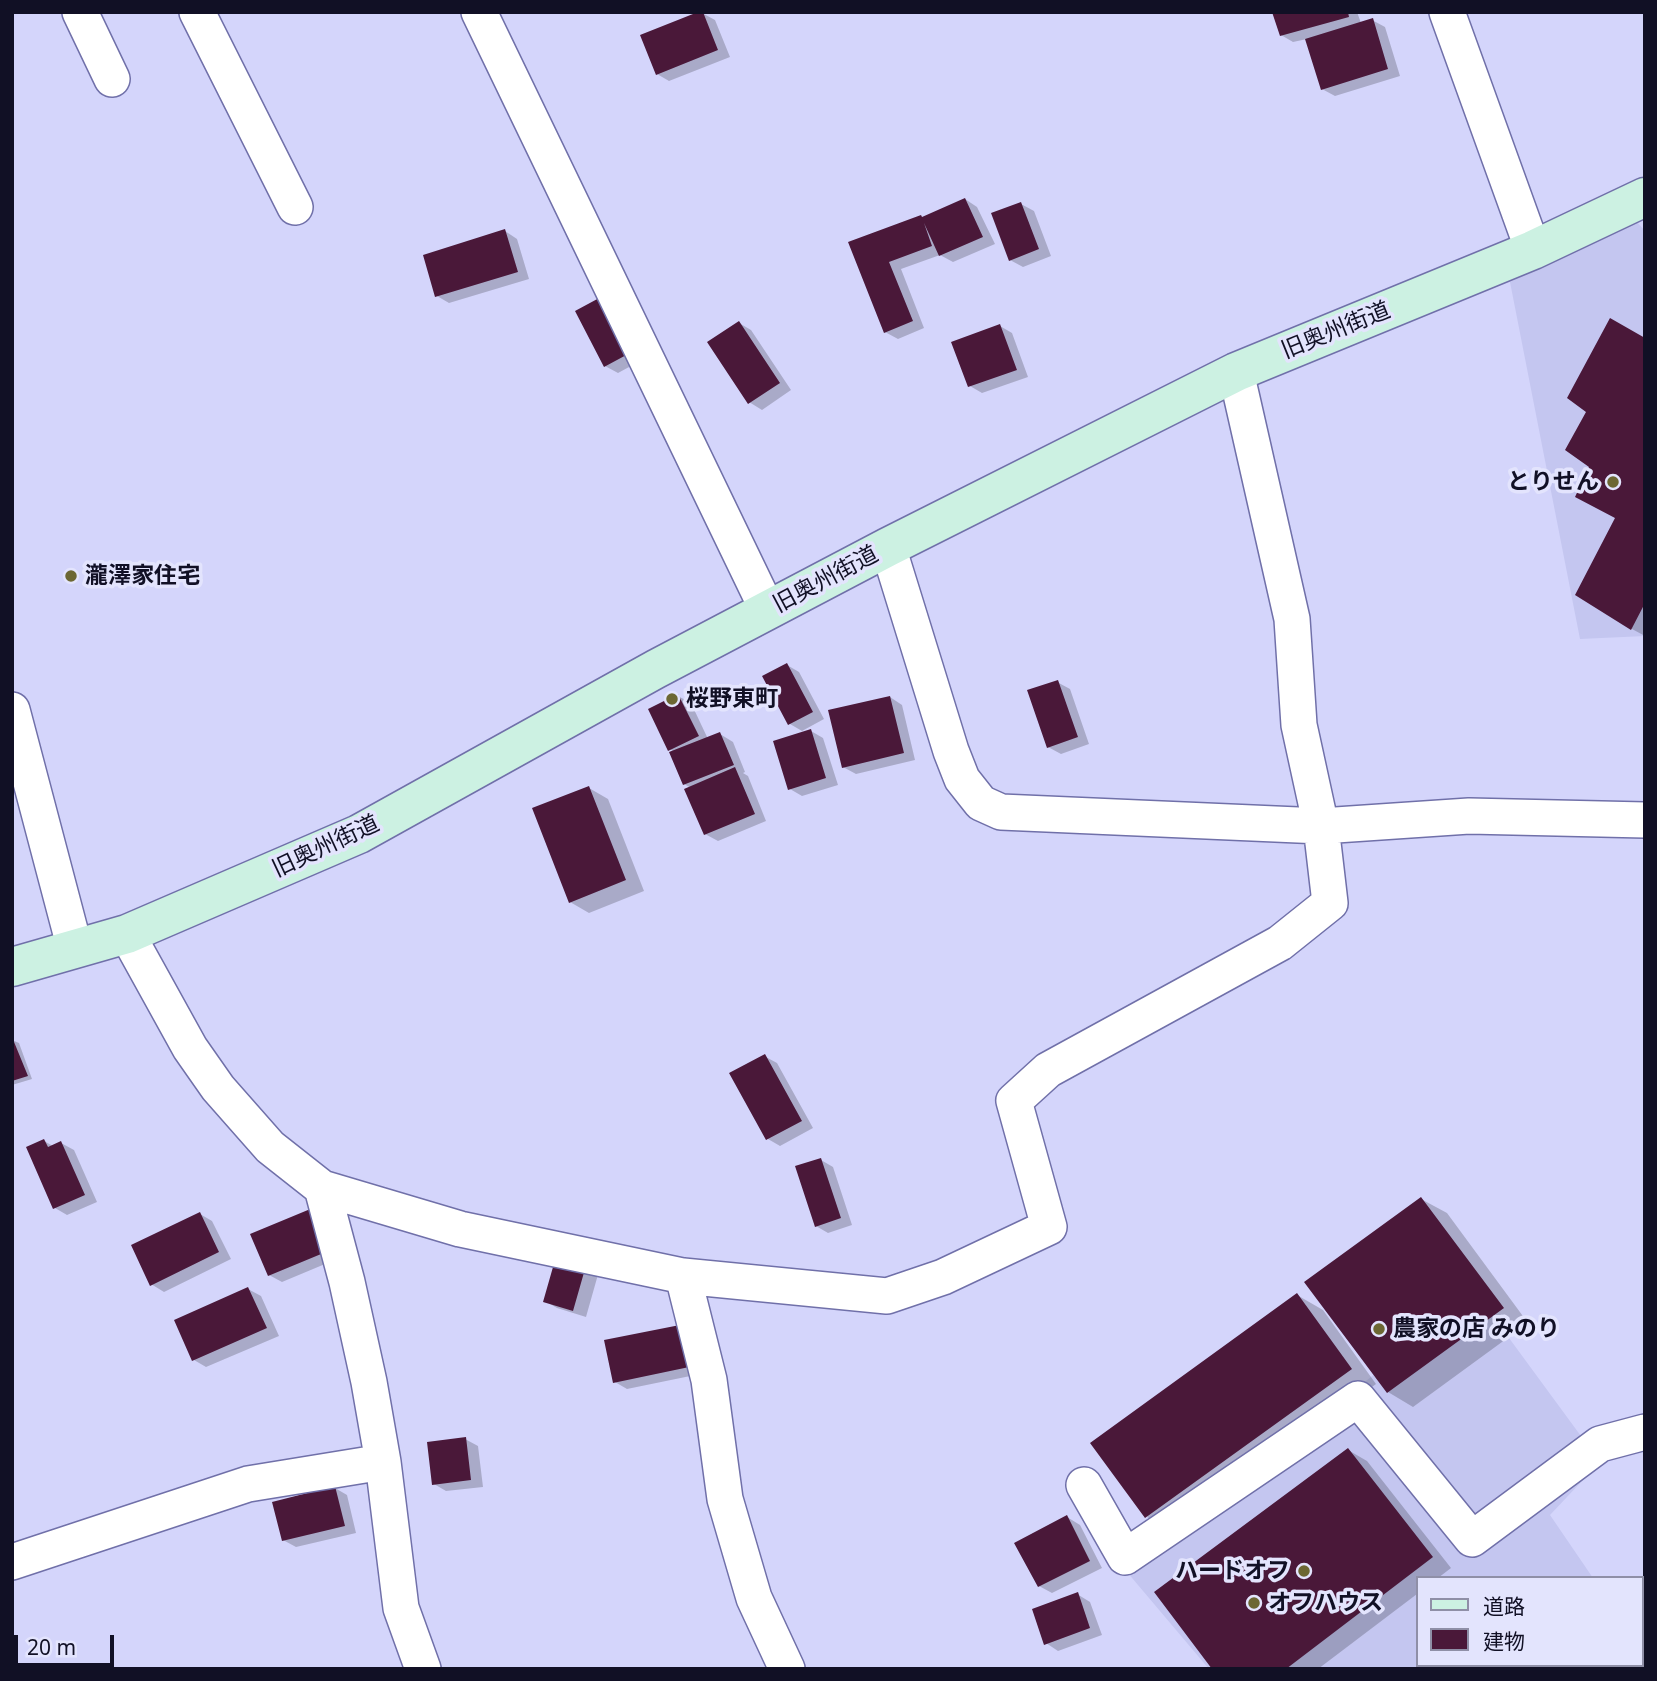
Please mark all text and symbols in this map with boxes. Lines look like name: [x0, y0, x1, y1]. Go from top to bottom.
street label: 旧奥州街道: [1278, 297, 1394, 365]
place label: とりせん: [1507, 468, 1599, 496]
marker: とりせん: [1605, 474, 1621, 490]
street label: 旧奥州街道: [769, 541, 883, 619]
place label: 瀧澤家住宅: [85, 562, 200, 590]
marker: 瀧澤家住宅: [63, 568, 79, 584]
place label: 桜野東町: [686, 685, 778, 713]
marker: 桜野東町: [664, 691, 680, 707]
street label: 旧奥州街道: [268, 810, 384, 884]
place label: 農家の店 みのり: [1393, 1315, 1560, 1343]
marker: 農家の店 みのり: [1371, 1321, 1387, 1337]
place label: ハードオフ: [1175, 1557, 1290, 1585]
marker: ハードオフ: [1296, 1563, 1312, 1579]
legend: [1416, 1576, 1643, 1667]
place label: オフハウス: [1268, 1589, 1383, 1617]
text: 道路: [1483, 1592, 1525, 1620]
marker: オフハウス: [1246, 1595, 1262, 1611]
scale bar: [18, 1622, 117, 1666]
text: 建物: [1483, 1627, 1525, 1655]
text: 20 m: [27, 1633, 76, 1661]

